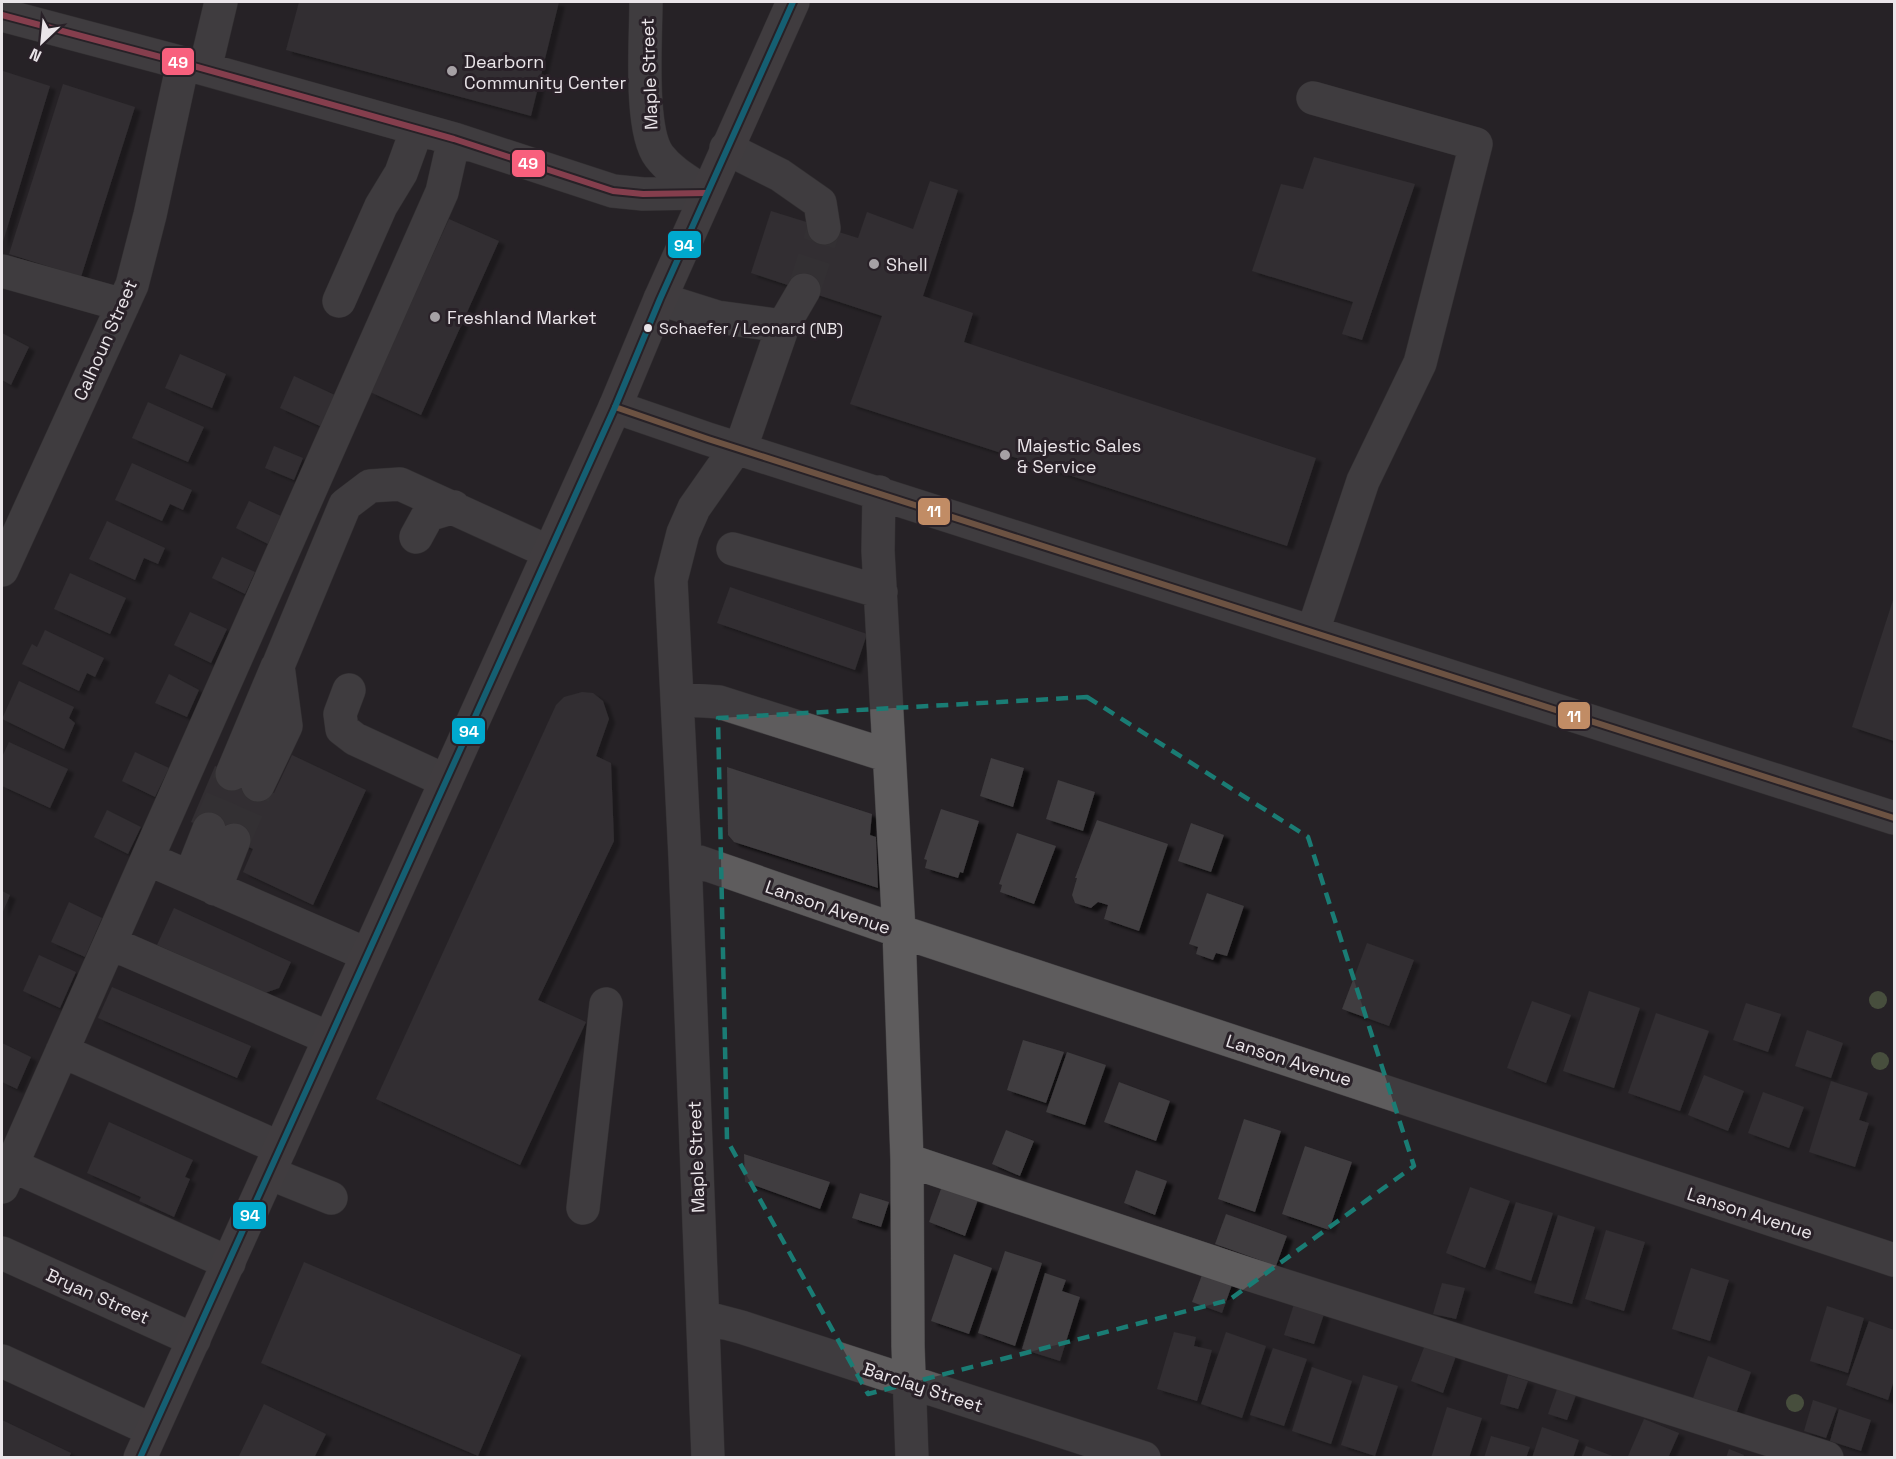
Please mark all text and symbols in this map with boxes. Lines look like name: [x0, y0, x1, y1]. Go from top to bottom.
north arrow: [12, 12, 72, 72]
street label: Maple Street: [636, 18, 662, 130]
text: N: [26, 43, 45, 67]
line badge: 49: [161, 47, 195, 76]
place label: Dearborn Community Center: [464, 50, 626, 94]
text: 49: [168, 52, 188, 73]
marker: Dearborn Community Center: [445, 64, 459, 78]
line badge: 49: [511, 149, 546, 178]
text: 49: [518, 153, 538, 174]
line badge: 94: [667, 230, 702, 259]
text: 94: [674, 235, 694, 256]
place label: Shell: [886, 253, 928, 276]
marker: Shell: [867, 257, 881, 271]
street label: Calhoun Street: [68, 276, 142, 404]
place label: Freshland Market: [447, 306, 597, 329]
marker: Freshland Market: [428, 310, 442, 324]
place label: Schaefer / Leonard (NB): [659, 318, 843, 339]
marker: Schaefer / Leonard (NB): [642, 322, 654, 334]
place label: Majestic Sales & Service: [1017, 434, 1141, 478]
marker: Majestic Sales & Service: [998, 448, 1012, 462]
line badge: 11: [917, 497, 951, 526]
text: 11: [927, 501, 941, 522]
line badge: 11: [1557, 701, 1591, 730]
text: 11: [1567, 706, 1581, 727]
line badge: 94: [451, 717, 486, 745]
text: 94: [459, 721, 479, 742]
street label: Lanson Avenue: [762, 875, 894, 939]
street label: Lanson Avenue: [1223, 1029, 1355, 1091]
street label: Maple Street: [683, 1101, 709, 1213]
street label: Lanson Avenue: [1684, 1182, 1816, 1244]
line badge: 94: [232, 1201, 267, 1230]
text: 94: [240, 1205, 260, 1226]
street label: Bryan Street: [43, 1263, 153, 1329]
street label: Barclay Street: [860, 1357, 986, 1417]

